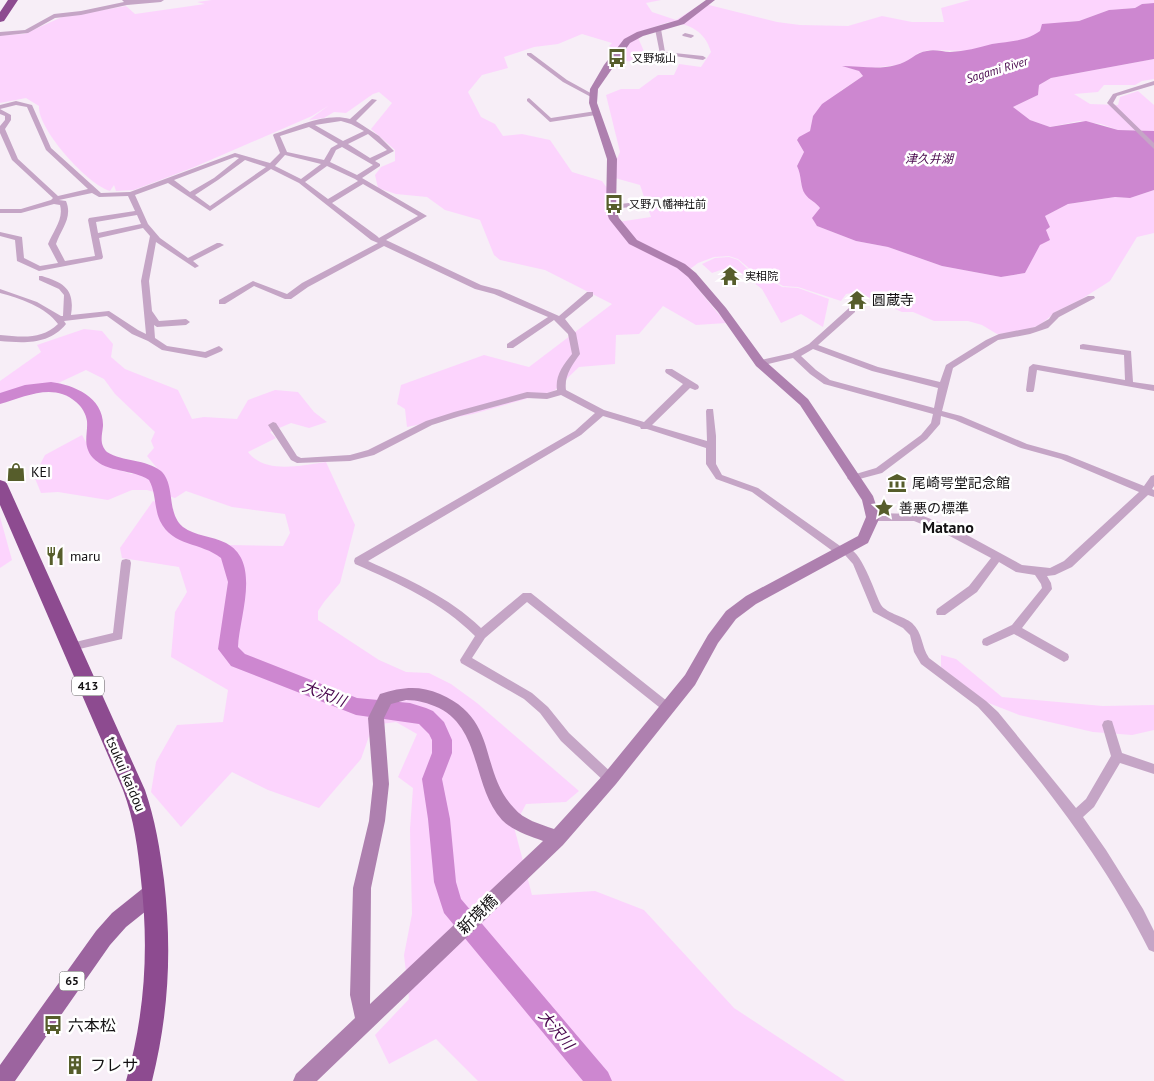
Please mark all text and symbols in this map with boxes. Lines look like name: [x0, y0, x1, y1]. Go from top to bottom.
bus stop icon: 又野城山: [606, 47, 628, 69]
place label: 又野城山: [632, 51, 676, 65]
water label: Sagami River: [964, 53, 1031, 86]
water label: 津久井湖: [905, 151, 955, 166]
bus stop icon: 又野八幡神社前: [603, 193, 625, 215]
place label: 又野八幡神社前: [629, 197, 706, 211]
temple icon: 実相院: [719, 265, 741, 287]
place label: 実相院: [745, 269, 778, 283]
temple icon: 圓蔵寺: [846, 289, 868, 311]
place label: 圓蔵寺: [872, 291, 914, 309]
shop icon: KEI: [5, 461, 27, 483]
place label: KEI: [31, 463, 51, 481]
museum icon: 尾崎咢堂記念館: [886, 472, 908, 494]
place label: 尾崎咢堂記念館: [912, 474, 1010, 492]
place icon: 善悪の標準: [873, 497, 895, 519]
place label: 善悪の標準: [899, 499, 969, 517]
district label: Matano: [922, 517, 974, 537]
restaurant icon: maru: [44, 545, 66, 567]
place label: maru: [70, 547, 101, 565]
road number: 413: [72, 676, 104, 696]
water label: 大沢川: [300, 677, 350, 711]
street label: tsukui kaidou: [102, 734, 150, 814]
street label: 新境橋: [453, 890, 501, 938]
road number: 65: [60, 971, 84, 990]
water label: 大沢川: [535, 1006, 579, 1055]
bus stop icon: 六本松: [42, 1014, 64, 1036]
place label: 六本松: [68, 1015, 116, 1035]
building icon: フレサ: [64, 1054, 86, 1076]
place label: フレサ: [90, 1055, 138, 1075]

